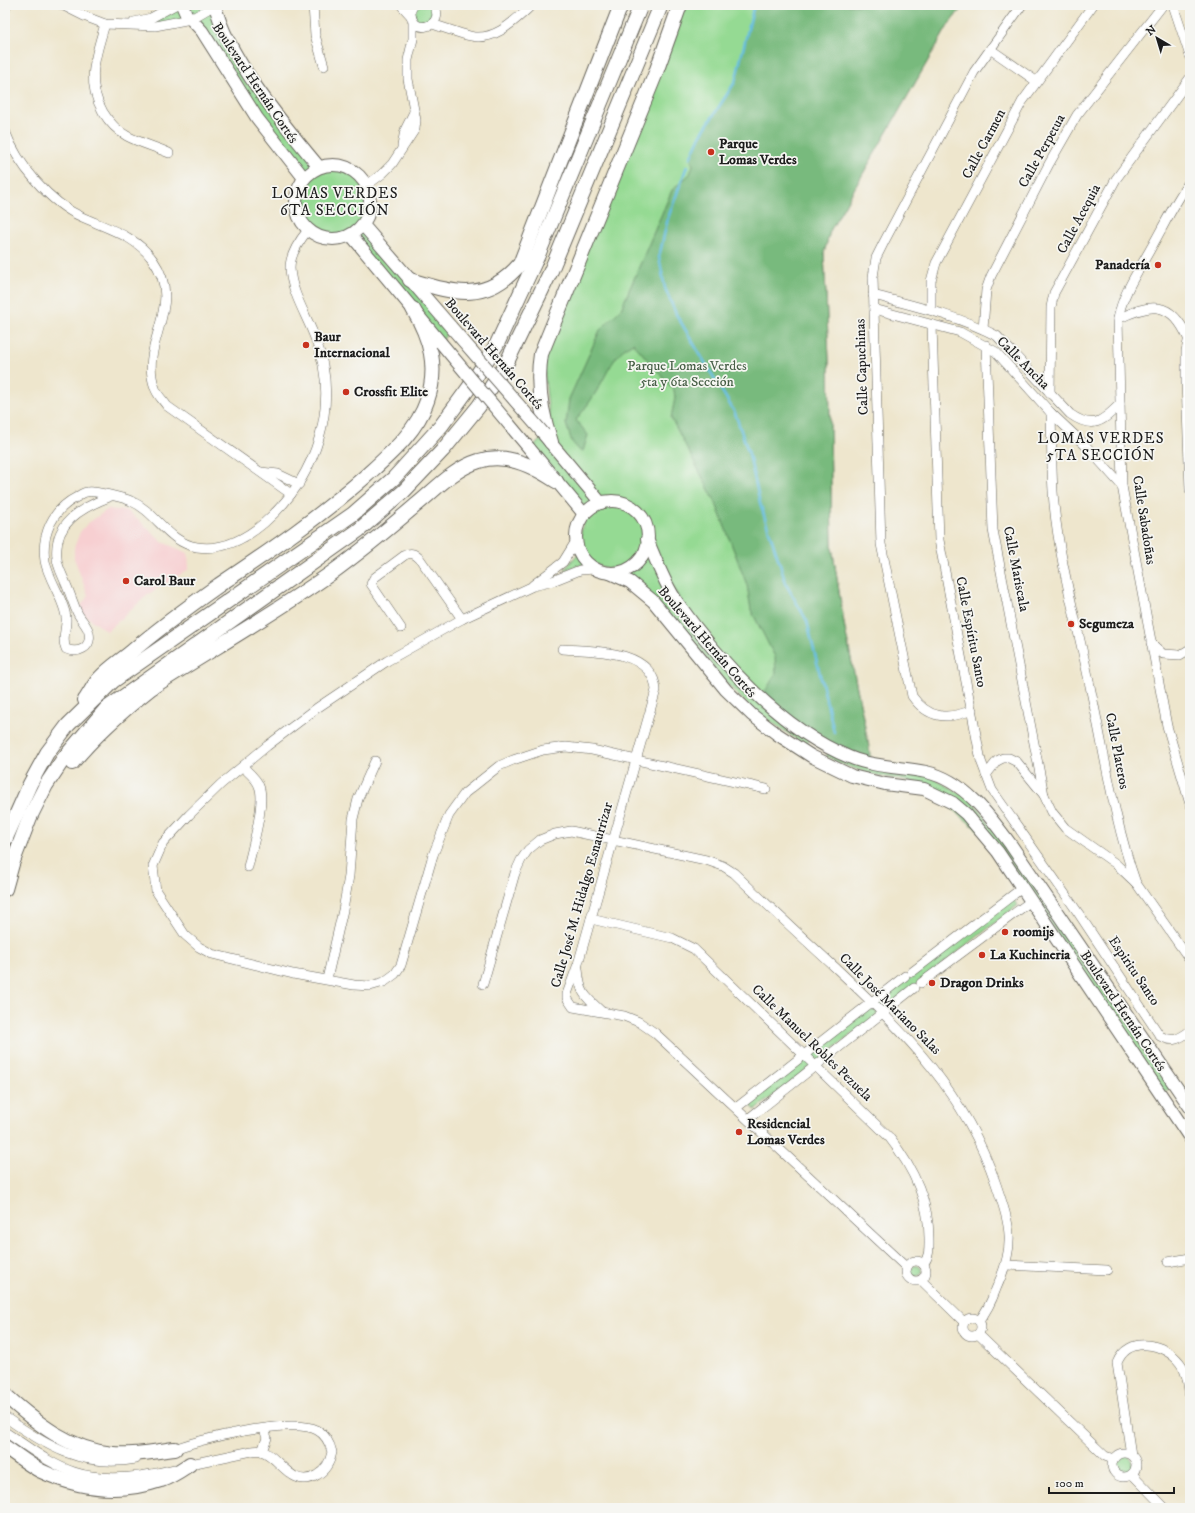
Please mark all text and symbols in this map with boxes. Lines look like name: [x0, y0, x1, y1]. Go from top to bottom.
north arrow: [1137, 18, 1177, 58]
street label: Boulevard Hernán Cortés: [208, 19, 302, 147]
text: N: [1144, 23, 1159, 39]
street label: Calle Carmen: [958, 105, 1010, 182]
street label: Calle Perpetua: [1014, 111, 1070, 191]
place label: Parque Lomas Verdes: [719, 135, 797, 169]
marker: Parque Lomas Verdes: [706, 147, 716, 157]
street label: Calle Acequia: [1053, 181, 1105, 257]
district label: LOMAS VERDES 6TA SECCIÓN: [271, 184, 399, 220]
place label: Panadería: [1095, 256, 1151, 274]
marker: Panadería: [1153, 260, 1163, 270]
street label: Boulevard Hernán Cortés: [441, 295, 548, 414]
street label: Calle Capuchinas: [851, 318, 873, 415]
place label: Baur Internacional: [314, 328, 390, 362]
street label: Calle Ancha: [993, 333, 1053, 393]
marker: Baur Internacional: [301, 340, 311, 350]
park label: Parque Lomas Verdes 5ta y 6ta Sección: [627, 357, 747, 391]
place label: Crossfit Elite: [354, 383, 428, 401]
marker: Crossfit Elite: [341, 387, 351, 397]
district label: LOMAS VERDES 5TA SECCIÓN: [1037, 429, 1165, 465]
street label: Calle Sabadoñas: [1128, 474, 1160, 566]
street label: Calle Mariscala: [999, 525, 1033, 613]
place label: Carol Baur: [134, 572, 196, 590]
street label: Calle Espíritu Santo: [951, 575, 991, 689]
marker: Carol Baur: [121, 576, 131, 586]
street label: Boulevard Hernán Cortés: [654, 583, 761, 702]
place label: Segumeza: [1079, 615, 1135, 633]
marker: Segumeza: [1066, 619, 1076, 629]
street label: Calle Plateros: [1101, 711, 1133, 791]
street label: Calle José M. Hidalgo Esnaurrizar: [547, 799, 617, 990]
place label: roomijs: [1013, 923, 1054, 941]
marker: roomijs: [1000, 927, 1010, 937]
street label: Espiritu Santo: [1104, 933, 1164, 1009]
place label: La Kuchineria: [990, 946, 1071, 964]
street label: Boulevard Hernán Cortés: [1076, 947, 1170, 1075]
street label: Calle José Mariano Salas: [835, 949, 945, 1059]
marker: La Kuchineria: [977, 950, 987, 960]
place label: Dragon Drinks: [940, 974, 1024, 992]
marker: Dragon Drinks: [927, 978, 937, 988]
street label: Calle Manuel Robles Pezuela: [748, 981, 876, 1105]
place label: Residencial Lomas Verdes: [747, 1115, 825, 1149]
marker: Residencial Lomas Verdes: [734, 1127, 744, 1137]
scale bar: [1049, 1469, 1174, 1495]
text: 100 m: [1055, 1476, 1084, 1491]

